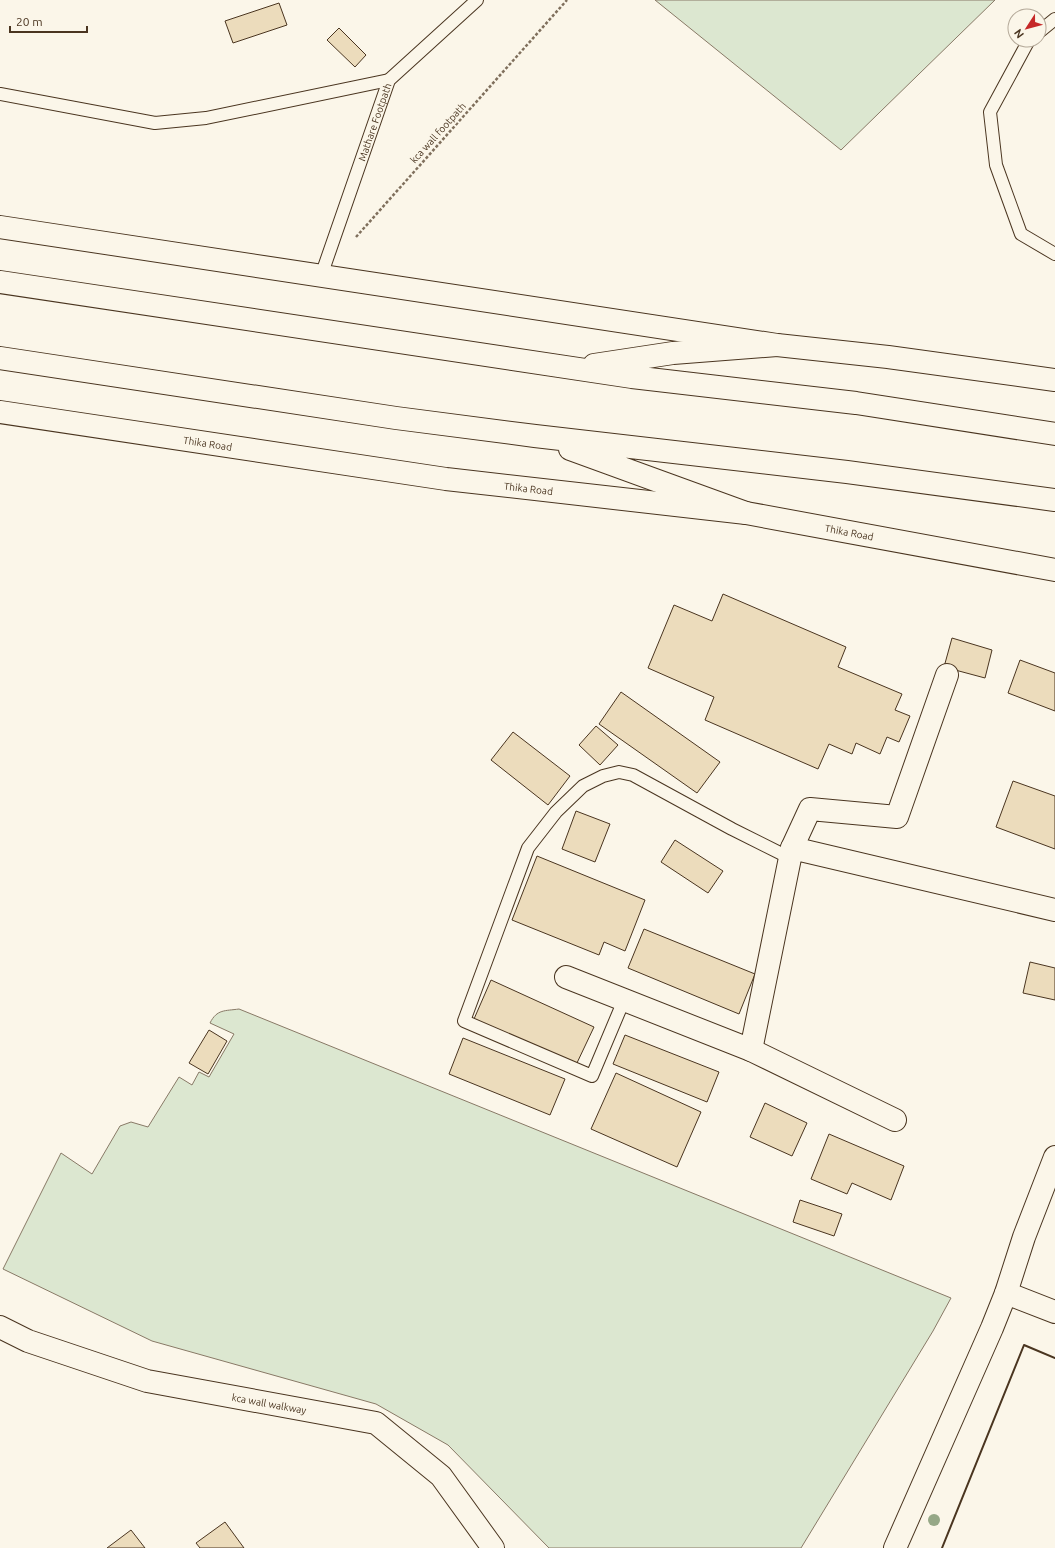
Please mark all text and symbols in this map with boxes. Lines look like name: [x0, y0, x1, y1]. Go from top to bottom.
scale bar: [10, 8, 87, 34]
north arrow: [1007, 8, 1047, 48]
text: 20 m: [16, 15, 43, 28]
text: N: [1012, 27, 1026, 41]
street label: Mathare Footpath: [356, 82, 393, 162]
street label: kca wall footpath: [408, 101, 468, 165]
street label: Thika Road: [182, 434, 233, 452]
street label: Thika Road: [503, 480, 554, 497]
street label: Thika Road: [824, 522, 875, 542]
street label: kca wall walkway: [231, 1391, 308, 1416]

